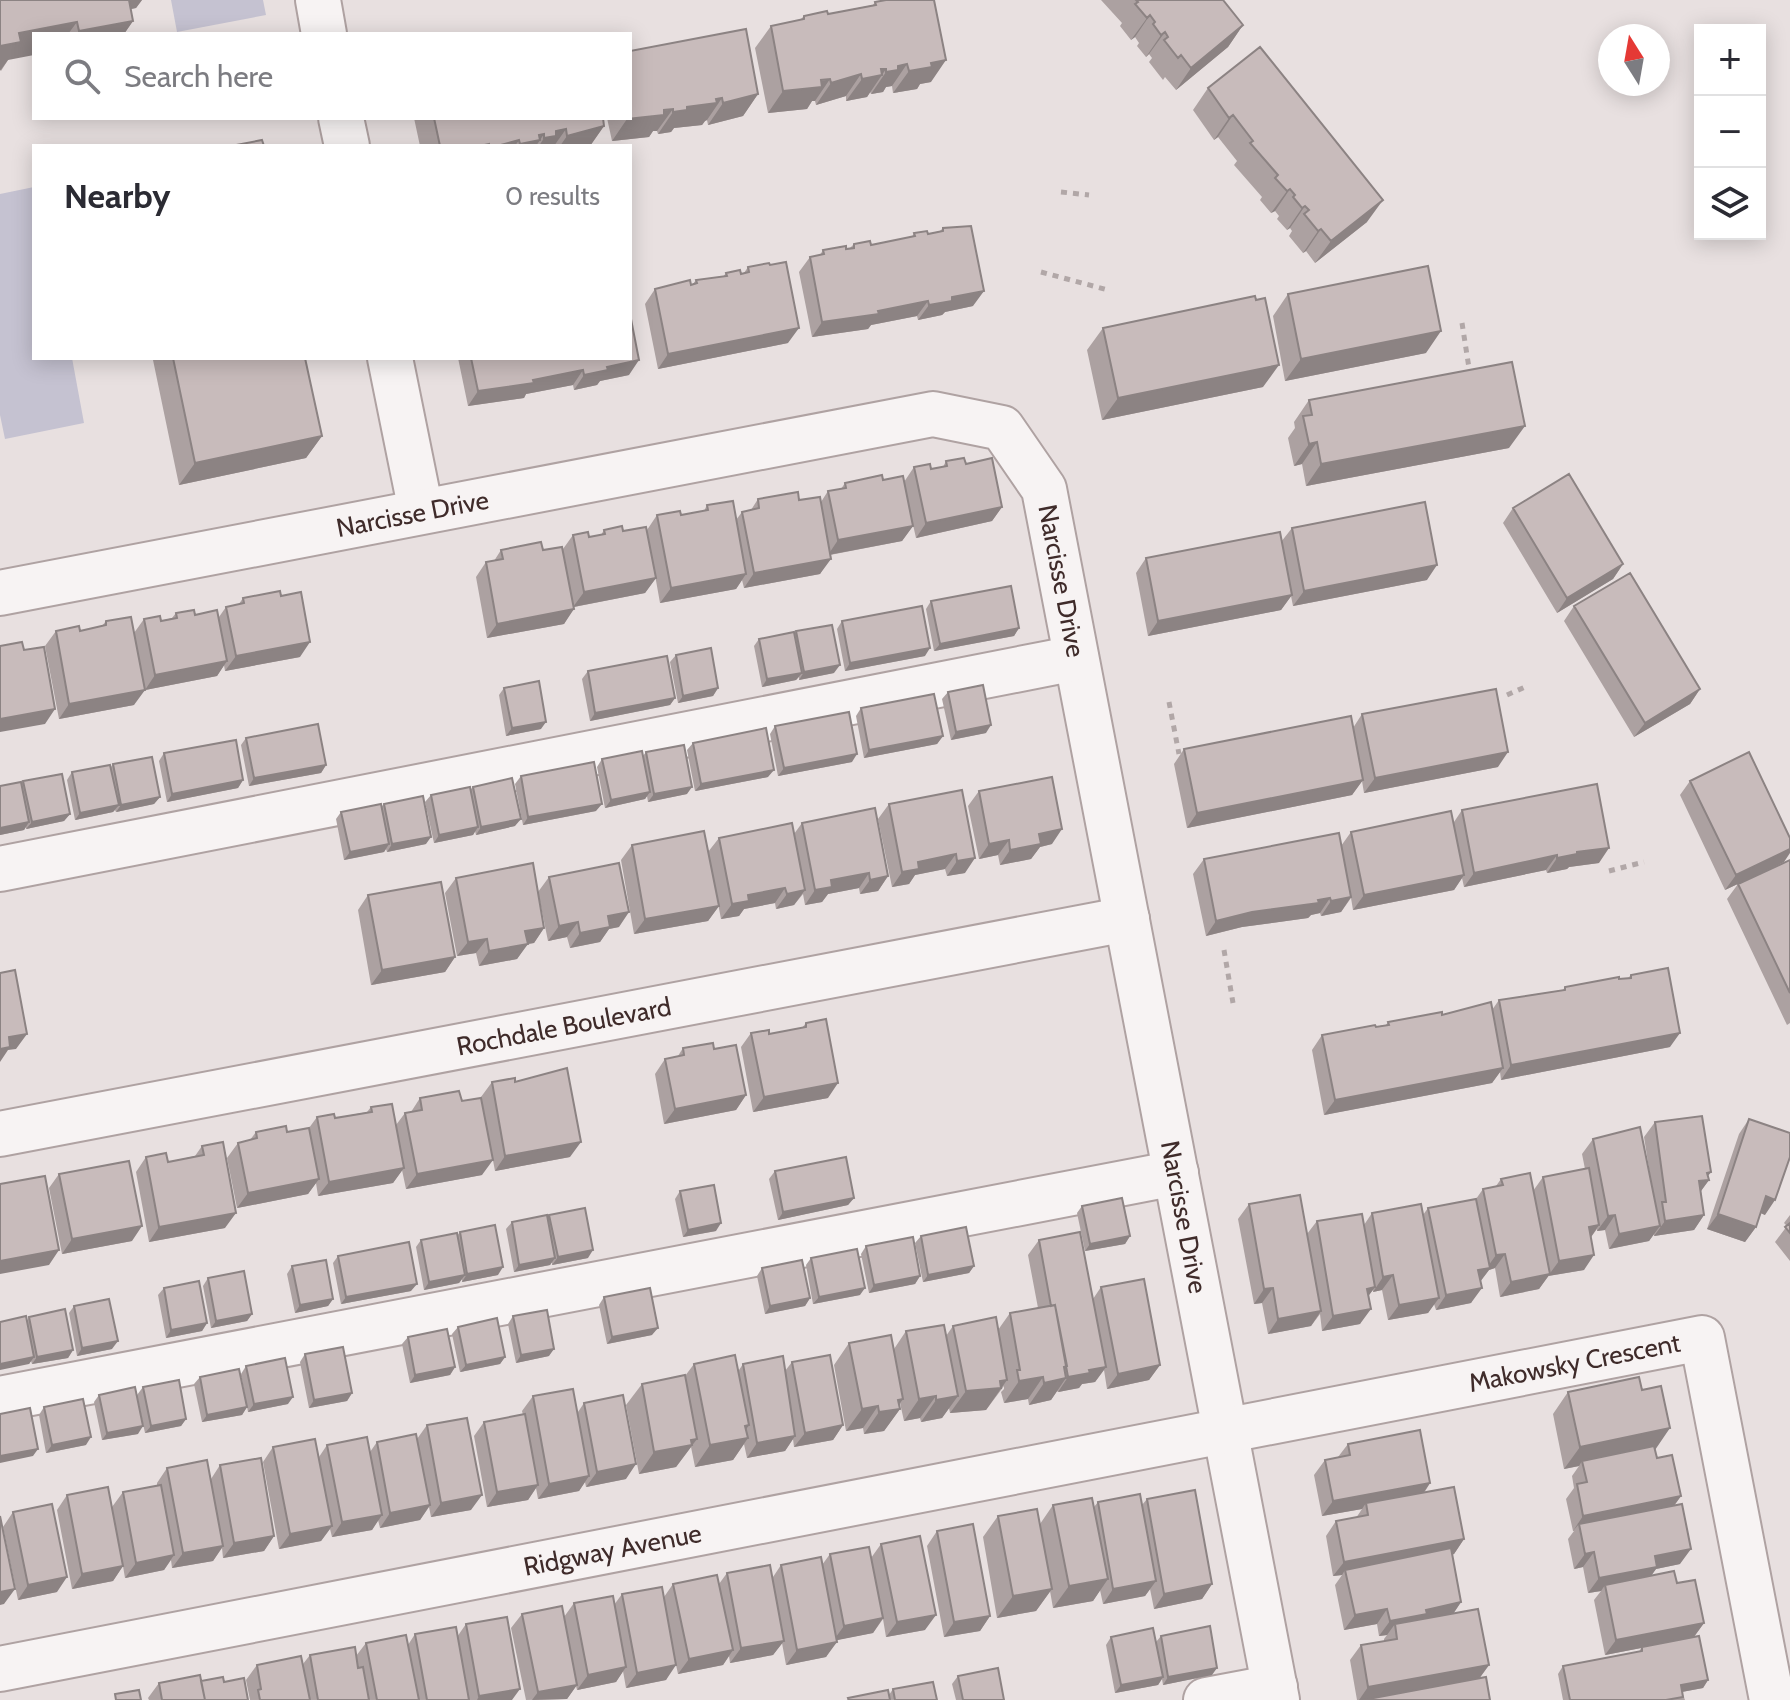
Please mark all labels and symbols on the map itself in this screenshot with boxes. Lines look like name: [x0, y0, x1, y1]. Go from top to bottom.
north arrow: [1598, 24, 1670, 96]
street label: Narcisse Drive: [333, 484, 492, 544]
street label: Narcisse Drive: [1031, 502, 1092, 660]
street label: Rochdale Boulevard: [454, 990, 674, 1063]
street label: Narcisse Drive: [1154, 1138, 1214, 1296]
street label: Makowsky Crescent: [1466, 1327, 1683, 1399]
street label: Ridgway Avenue: [521, 1517, 704, 1583]

